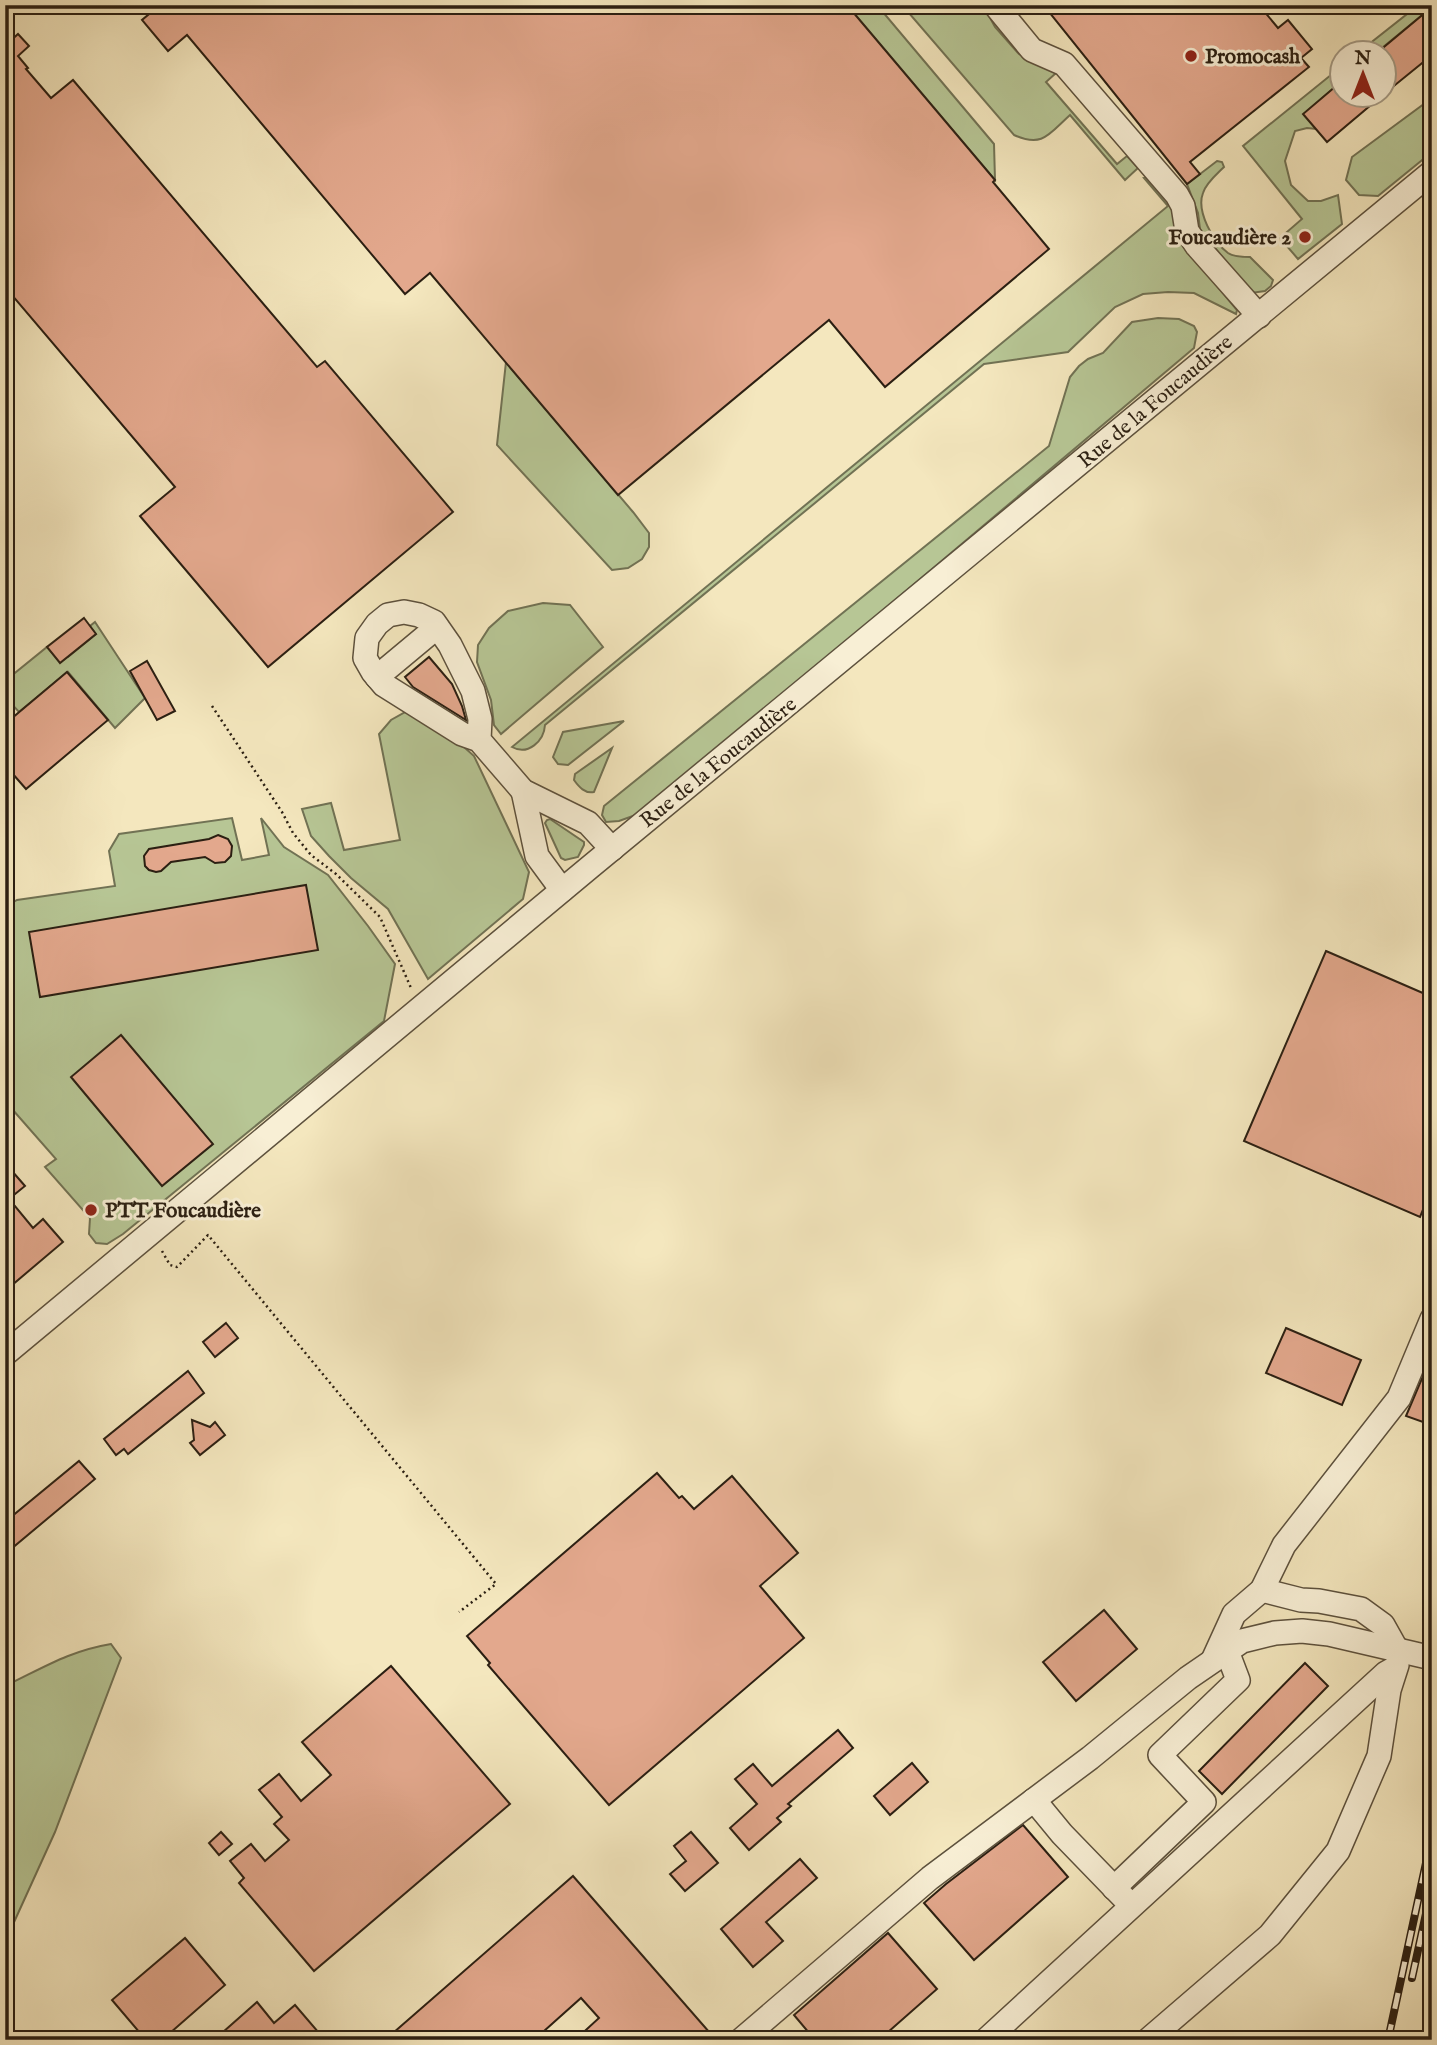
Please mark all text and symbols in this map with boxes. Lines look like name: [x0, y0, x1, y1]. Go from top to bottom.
north arrow: [1328, 38, 1398, 108]
place label: Promocash: [1205, 44, 1301, 71]
text: N: [1354, 47, 1372, 71]
marker: Promocash: [1183, 48, 1199, 64]
place label: Foucaudière 2: [1169, 225, 1291, 252]
marker: Foucaudière 2: [1297, 229, 1313, 245]
street label: Rue de la Foucaudière: [1073, 329, 1239, 475]
street label: Rue de la Foucaudière: [635, 691, 803, 835]
place label: PTT Foucaudière: [105, 1198, 261, 1225]
marker: PTT Foucaudière: [83, 1202, 99, 1218]

